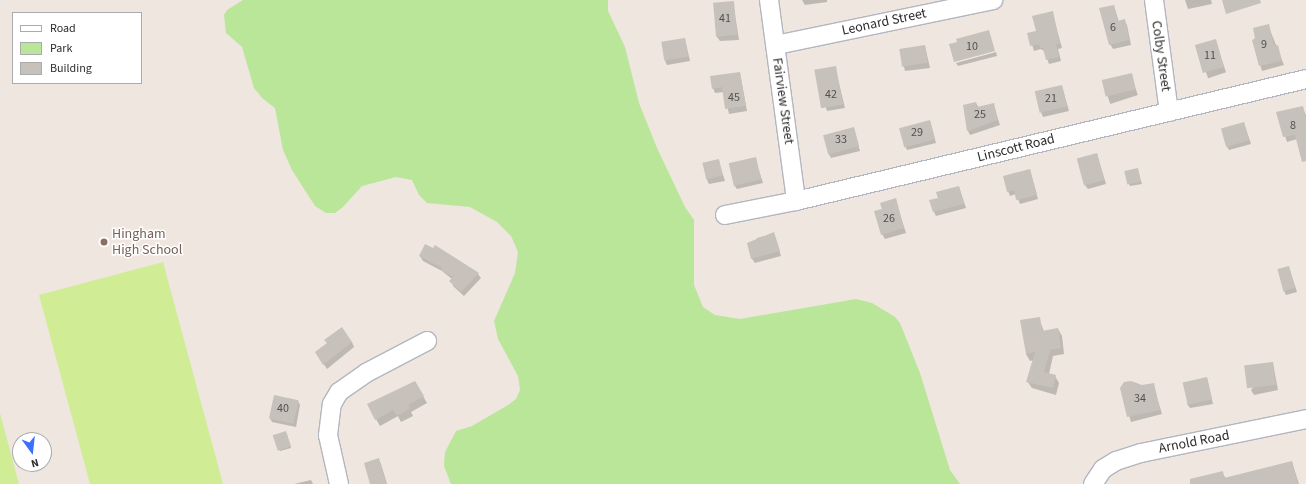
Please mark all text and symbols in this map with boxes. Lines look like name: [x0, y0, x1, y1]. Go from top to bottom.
street label: Leonard Street: [840, 5, 928, 39]
legend: [12, 12, 142, 84]
house number: 41: [719, 12, 731, 26]
text: Road: [50, 20, 76, 37]
street label: Colby Street: [1148, 20, 1174, 92]
house number: 6: [1110, 21, 1116, 35]
house number: 9: [1261, 38, 1267, 52]
text: Park: [50, 40, 72, 57]
house number: 10: [966, 40, 978, 54]
house number: 11: [1204, 49, 1216, 63]
street label: Fairview Street: [769, 57, 797, 145]
text: Building: [50, 60, 92, 77]
house number: 42: [825, 88, 837, 102]
house number: 45: [728, 91, 740, 105]
house number: 21: [1045, 92, 1057, 106]
house number: 25: [974, 108, 986, 122]
house number: 8: [1290, 119, 1296, 133]
house number: 29: [911, 126, 923, 140]
street label: Linscott Road: [976, 130, 1056, 166]
house number: 33: [835, 133, 847, 147]
house number: 26: [883, 212, 895, 226]
place label: Hingham High School: [112, 226, 182, 258]
marker: Hingham High School: [99, 237, 109, 247]
house number: 34: [1134, 392, 1146, 406]
house number: 40: [277, 402, 289, 416]
street label: Arnold Road: [1157, 427, 1231, 457]
north arrow: [12, 432, 52, 472]
text: N: [30, 455, 40, 471]

